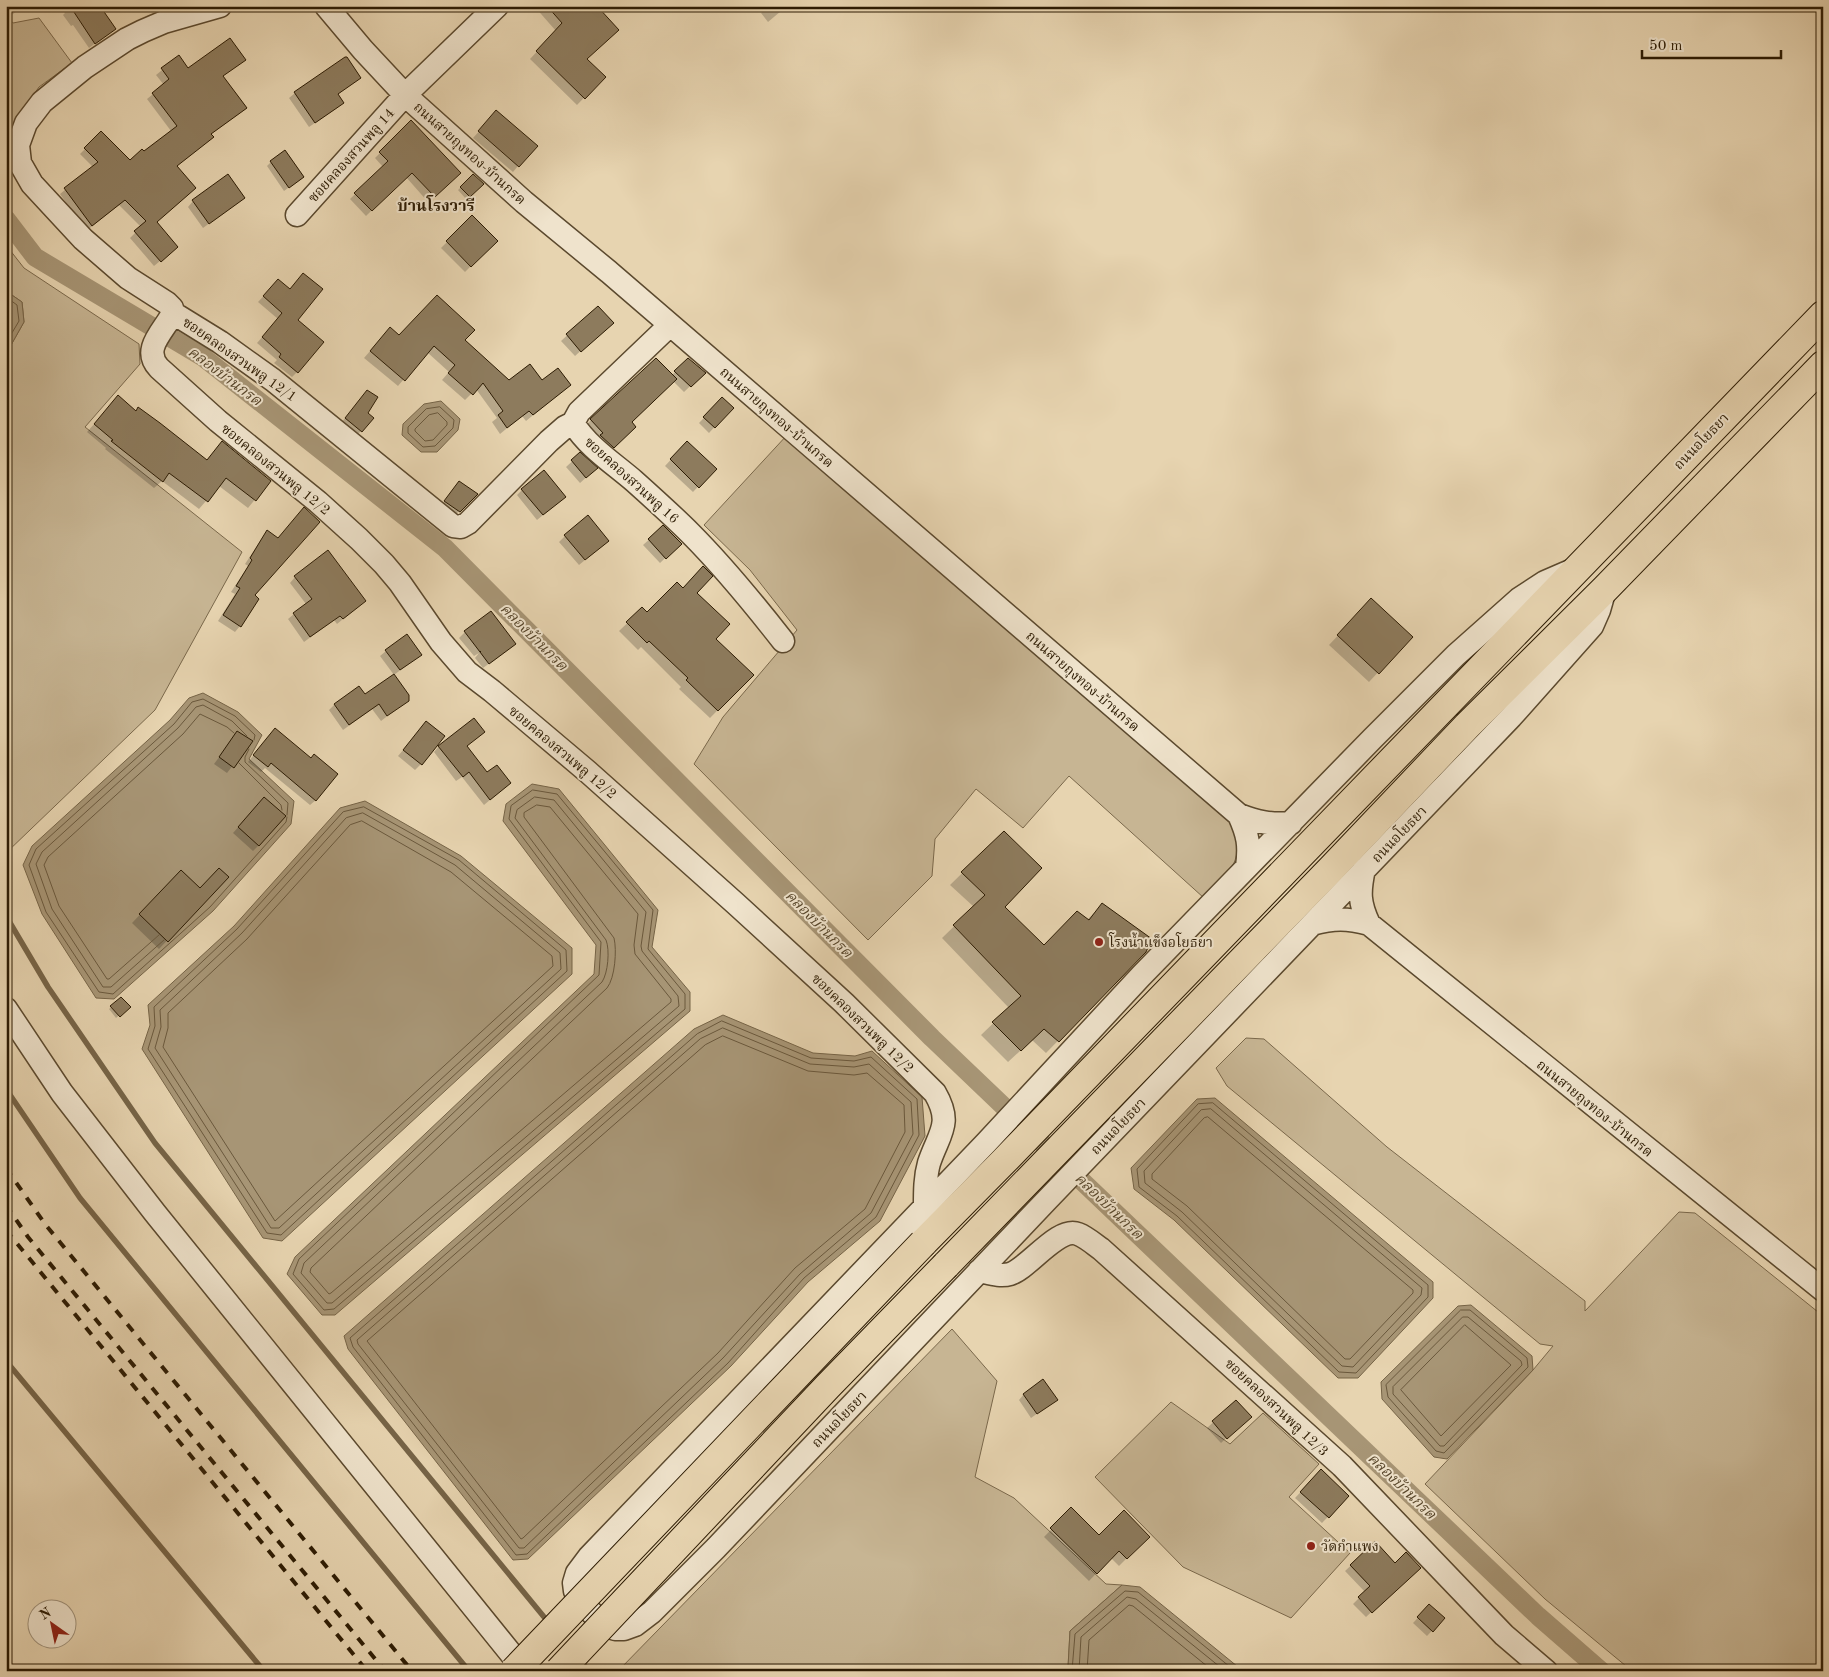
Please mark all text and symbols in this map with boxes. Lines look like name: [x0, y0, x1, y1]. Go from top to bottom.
scale bar: [1642, 28, 1780, 60]
text: 50 m: [1649, 39, 1683, 54]
street label: ถนนสายถุงทอง-บ้านกรด: [410, 98, 529, 208]
street label: ซอยคลองสวนพลู 14: [306, 106, 398, 206]
district label: บ้านโรงวารี: [397, 195, 475, 215]
street label: ซอยคลองสวนพลู 12/1: [179, 315, 299, 405]
water label: คลองบ้านกรด: [185, 343, 265, 410]
street label: ถนนสายถุงทอง-บ้านกรด: [716, 363, 837, 471]
street label: ถนนอโยธยา: [1669, 408, 1732, 472]
street label: ซอยคลองสวนพลู 12/2: [218, 422, 332, 519]
street label: ซอยคลองสวนพลู 16: [581, 435, 681, 527]
water label: คลองบ้านกรด: [497, 600, 571, 675]
street label: ถนนสายถุงทอง-บ้านกรด: [1022, 627, 1143, 735]
street label: ซอยคลองสวนพลู 12/2: [505, 704, 619, 802]
street label: ถนนอโยธยา: [1367, 801, 1430, 865]
water label: คลองบ้านกรด: [782, 887, 856, 962]
place label: โรงน้ำแข็งอโยธยา: [1108, 932, 1213, 950]
marker: โรงน้ำแข็งอโยธยา: [1093, 936, 1105, 948]
street label: ซอยคลองสวนพลู 12/2: [808, 972, 916, 1077]
street label: ถนนสายถุงทอง-บ้านกรด: [1533, 1056, 1656, 1161]
street label: ถนนอโยธยา: [1086, 1093, 1149, 1157]
water label: คลองบ้านกรด: [1071, 1170, 1146, 1243]
street label: ซอยคลองสวนพลู 12/3: [1221, 1356, 1331, 1460]
street label: ถนนอโยธยา: [807, 1386, 870, 1450]
water label: คลองบ้านกรด: [1364, 1450, 1439, 1523]
place label: วัดกำแพง: [1321, 1539, 1379, 1554]
marker: วัดกำแพง: [1305, 1540, 1317, 1552]
north arrow: [28, 1600, 78, 1650]
text: N: [37, 1605, 54, 1623]

